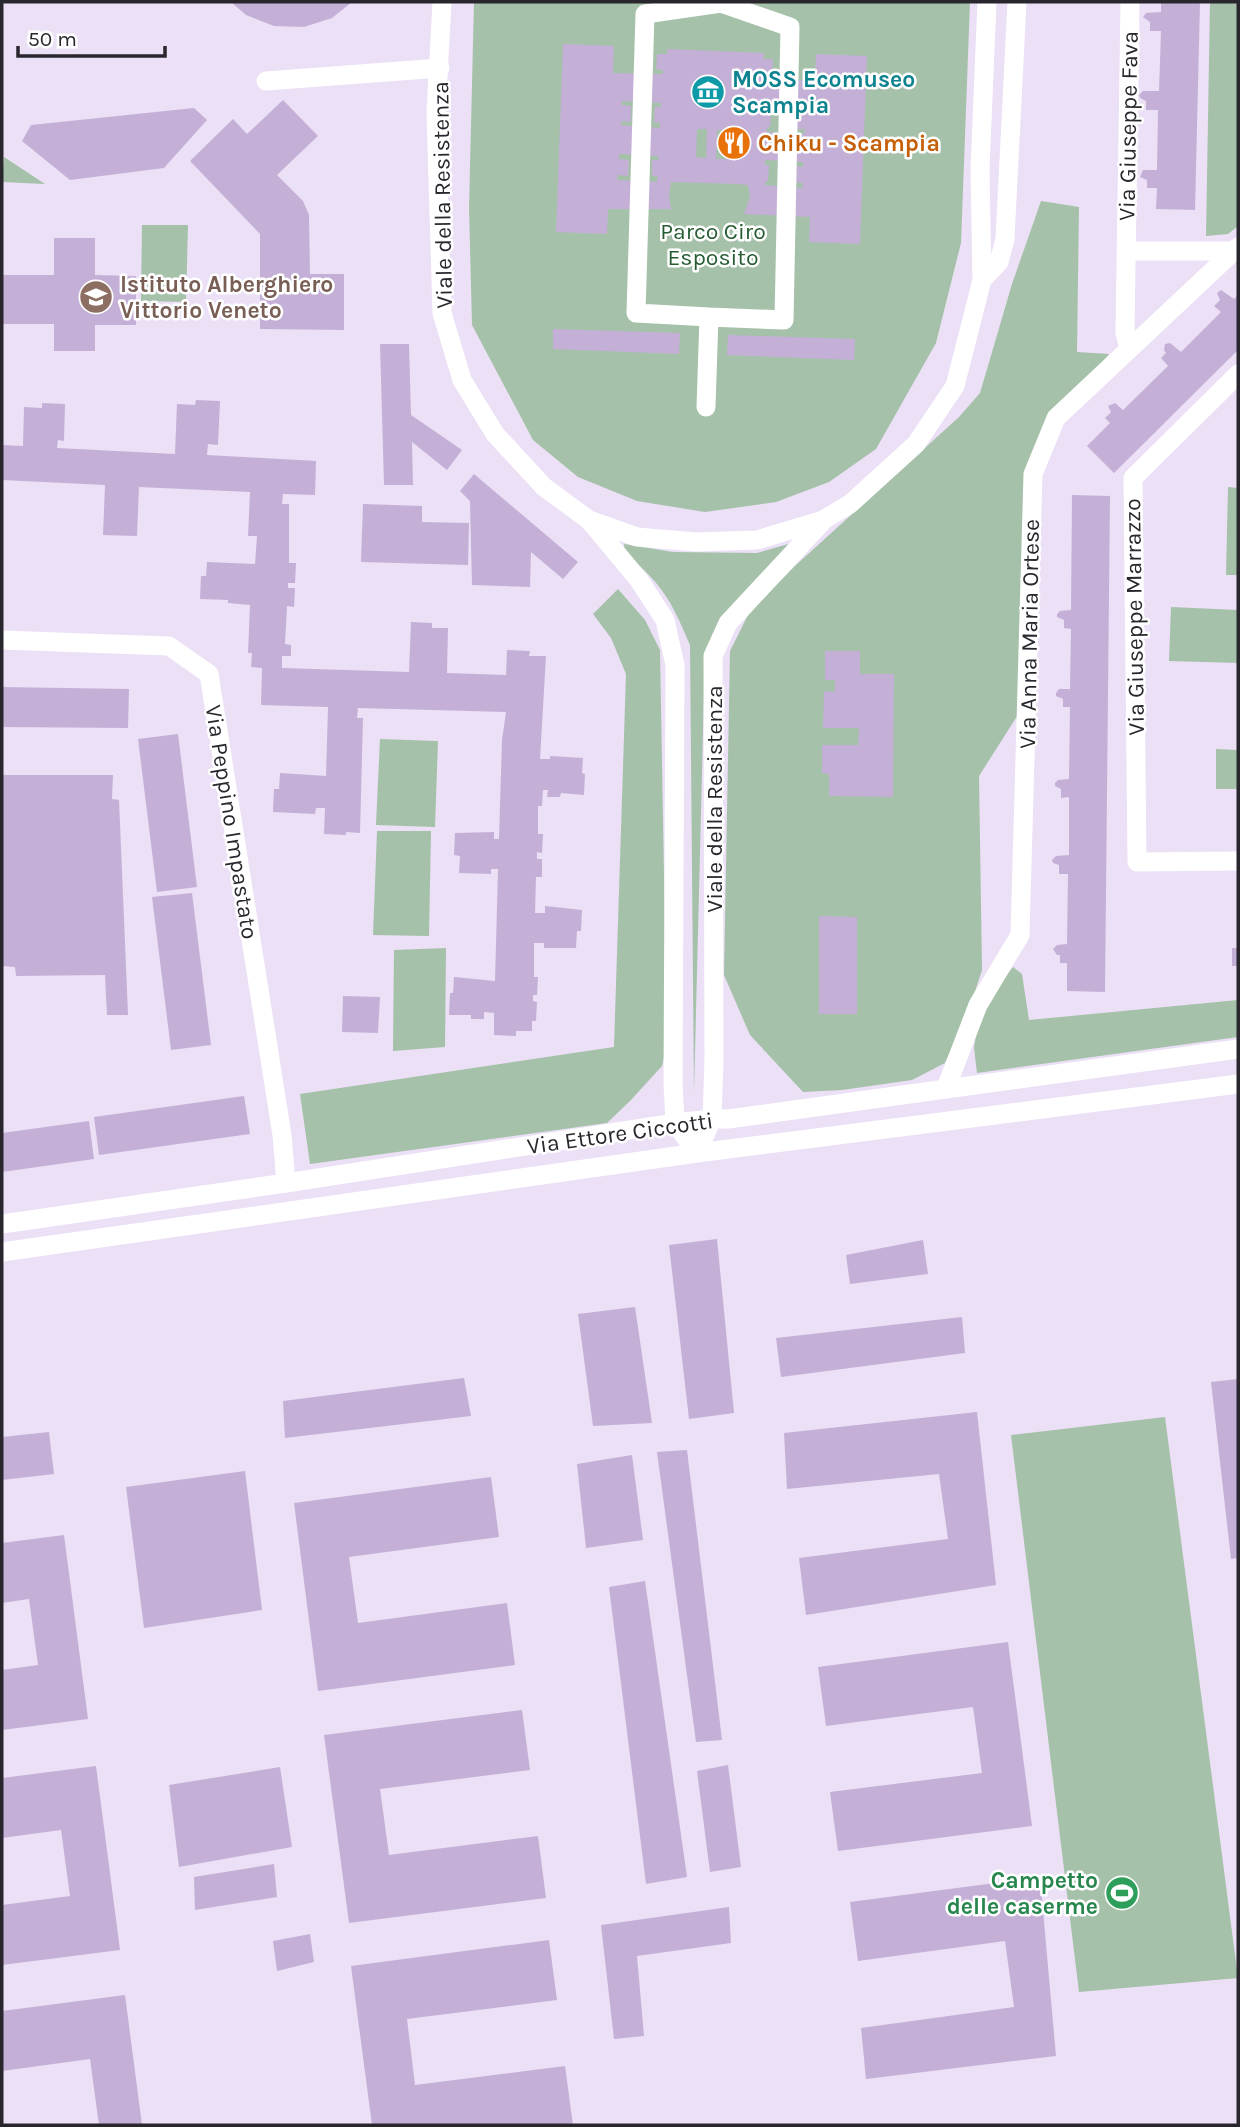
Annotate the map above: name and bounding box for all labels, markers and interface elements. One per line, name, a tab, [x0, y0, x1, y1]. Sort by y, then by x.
scale bar	[18, 14, 164, 58]
text: 50 m	[28, 27, 77, 51]
street label: Via Giuseppe Fava	[1113, 31, 1144, 221]
place label: MOSS Ecomuseo Scampia	[732, 66, 915, 119]
museum icon: MOSS Ecomuseo Scampia	[689, 73, 727, 111]
street label: Viale della Resistenza	[427, 81, 458, 309]
restaurant icon: Chiku - Scampia	[715, 124, 753, 162]
place label: Chiku - Scampia	[758, 130, 940, 157]
park label: Parco Ciro Esposito	[660, 218, 766, 271]
place label: Istituto Alberghiero Vittorio Veneto	[120, 271, 333, 324]
school or university icon: Istituto Alberghiero Vittorio Veneto	[77, 278, 115, 316]
street label: Via Giuseppe Marrazzo	[1119, 498, 1150, 736]
street label: Via Anna Maria Ortese	[1014, 519, 1045, 749]
street label: Viale della Resistenza	[701, 685, 728, 913]
street label: Via Peppino Impastato	[200, 703, 263, 941]
street label: Via Ettore Ciccotti	[525, 1107, 715, 1160]
place label: Campetto delle caserme	[947, 1867, 1098, 1920]
sports icon: Campetto delle caserme	[1103, 1874, 1141, 1912]

